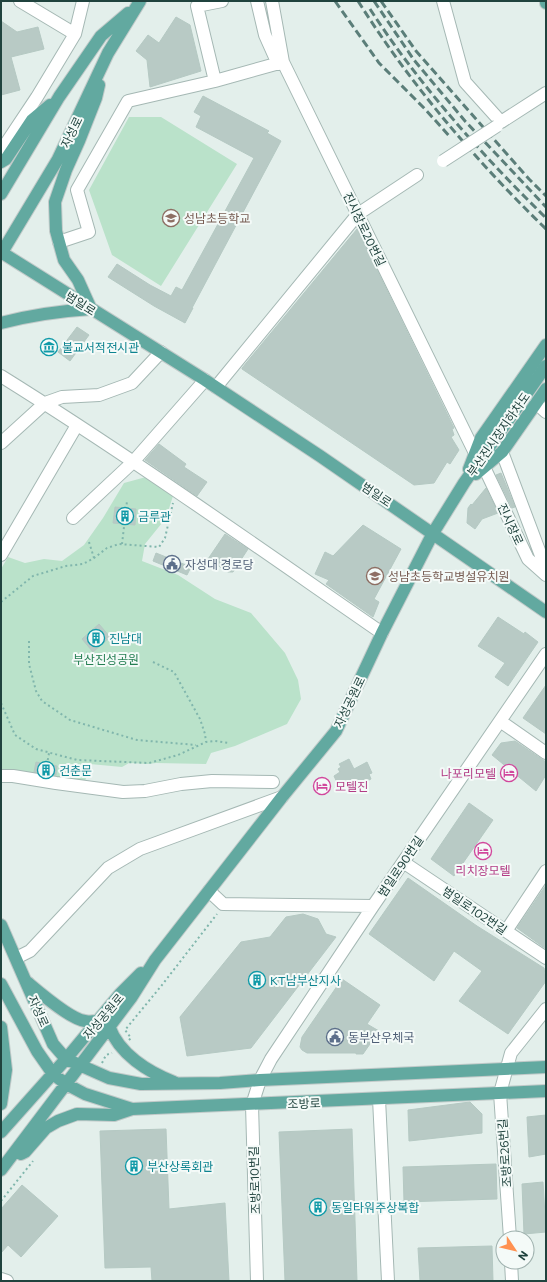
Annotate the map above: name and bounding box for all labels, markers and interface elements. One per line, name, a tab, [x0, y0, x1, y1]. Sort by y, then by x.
street label: 자성로	[57, 114, 85, 150]
street label: 진시장로20번길	[341, 190, 389, 268]
school or university icon: 성남초등학교	[161, 208, 181, 228]
place label: 성남초등학교	[184, 211, 250, 225]
street label: 범일로	[63, 288, 99, 318]
museum icon: 불교서적전시관	[39, 337, 59, 357]
place label: 불교서적전시관	[62, 340, 139, 354]
street label: 부산진시장지하차도	[464, 389, 532, 479]
street label: 범일로	[359, 479, 395, 509]
street label: 진시장로	[495, 501, 527, 547]
building icon: 금루관	[115, 506, 135, 526]
place label: 금루관	[138, 509, 171, 523]
public building icon: 자성대 경로당	[162, 554, 182, 574]
place label: 자성대 경로당	[185, 557, 254, 571]
school or university icon: 성남초등학교병설유치원	[365, 566, 385, 586]
place label: 성남초등학교병설유치원	[388, 569, 509, 583]
building icon: 진남대	[86, 628, 106, 648]
place label: 진남대	[109, 631, 142, 645]
park label: 부산진성공원	[73, 652, 139, 666]
street label: 자성공원로	[331, 674, 367, 730]
building icon: 건춘문	[36, 760, 56, 780]
place label: 건춘문	[59, 763, 92, 777]
hotel icon: 나포리모텔	[499, 763, 519, 783]
place label: 나포리모텔	[441, 766, 496, 780]
hotel icon: 모텔진	[312, 776, 332, 796]
place label: 모텔진	[335, 779, 368, 793]
street label: 범일로90번길	[375, 833, 425, 899]
hotel icon: 리치장모텔	[473, 841, 493, 861]
place label: 리치장모텔	[455, 863, 511, 877]
street label: 범일로102번길	[440, 883, 510, 937]
building icon: KT남부산지사	[247, 970, 267, 990]
place label: KT남부산지사	[270, 973, 341, 987]
street label: 자성공원로	[80, 990, 126, 1042]
street label: 자성로	[26, 993, 52, 1029]
public building icon: 동부산우체국	[325, 1027, 345, 1047]
place label: 동부산우체국	[348, 1030, 414, 1044]
street label: 조방로	[287, 1095, 321, 1111]
street label: 조방로26번길	[495, 1118, 513, 1188]
street label: 조방로10번길	[246, 1146, 262, 1214]
building icon: 부산상록회관	[124, 1156, 144, 1176]
place label: 부산상록회관	[147, 1159, 213, 1173]
building icon: 동일타워주상복합	[308, 1197, 328, 1217]
place label: 동일타워주상복합	[331, 1200, 419, 1214]
north arrow	[495, 1230, 535, 1270]
text: N	[516, 1249, 531, 1263]

